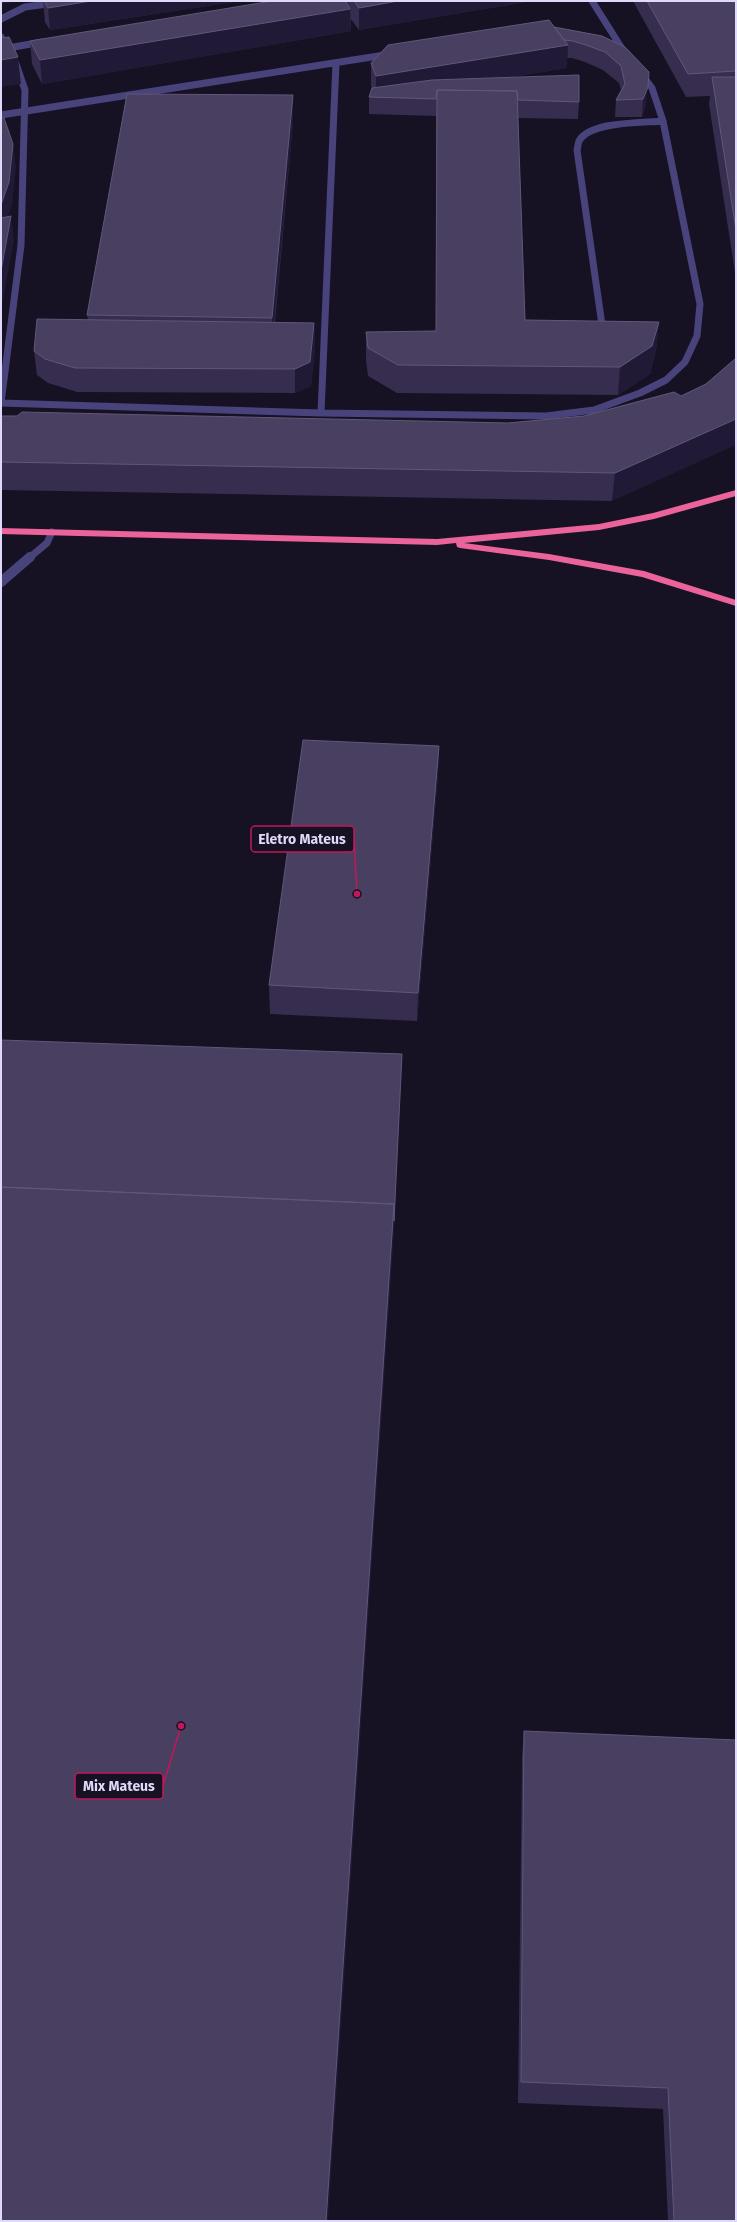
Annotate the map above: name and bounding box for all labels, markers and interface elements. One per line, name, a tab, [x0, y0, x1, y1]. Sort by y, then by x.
callout: Eletro Mateus	[251, 826, 354, 852]
text: Eletro Mateus	[258, 831, 346, 848]
callout: Mix Mateus	[75, 1773, 163, 1799]
text: Mix Mateus	[83, 1778, 155, 1795]

